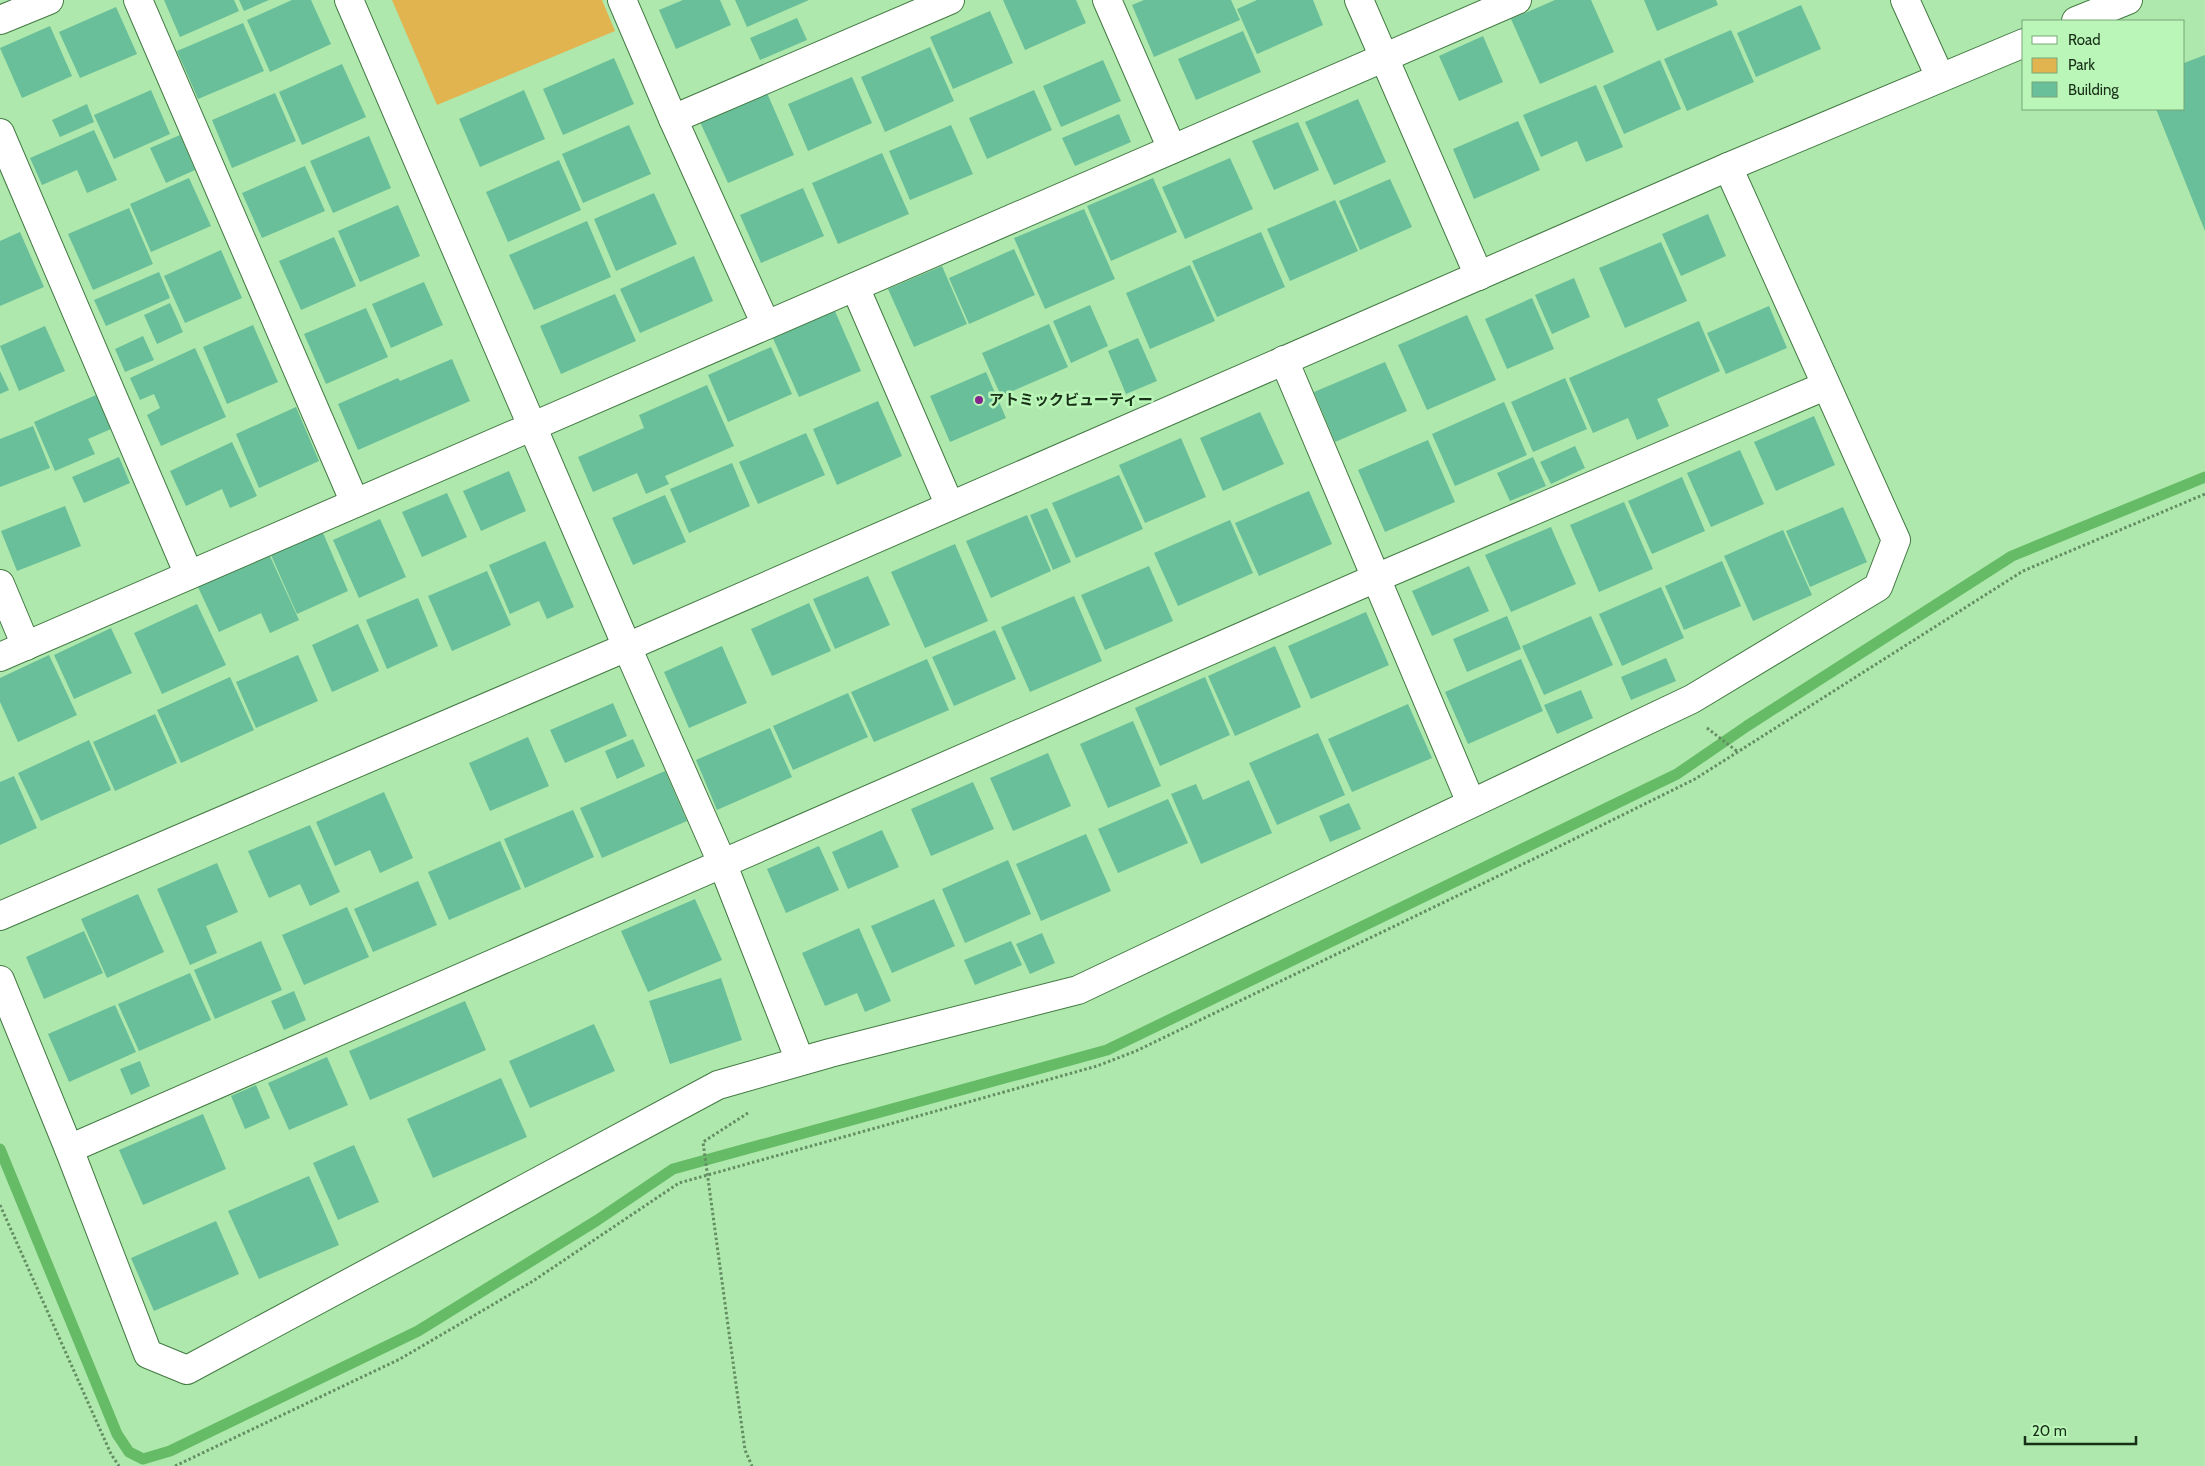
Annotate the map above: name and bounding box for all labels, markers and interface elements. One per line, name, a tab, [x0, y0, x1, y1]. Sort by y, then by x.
legend	[2022, 20, 2185, 110]
text: Road	[2068, 31, 2101, 49]
text: Park	[2068, 56, 2095, 74]
text: Building	[2068, 81, 2119, 99]
place label: アトミックビューティー	[989, 391, 1153, 409]
marker: アトミックビューティー	[973, 394, 985, 406]
scale bar	[2025, 1414, 2136, 1446]
text: 20 m	[2032, 1422, 2067, 1440]

